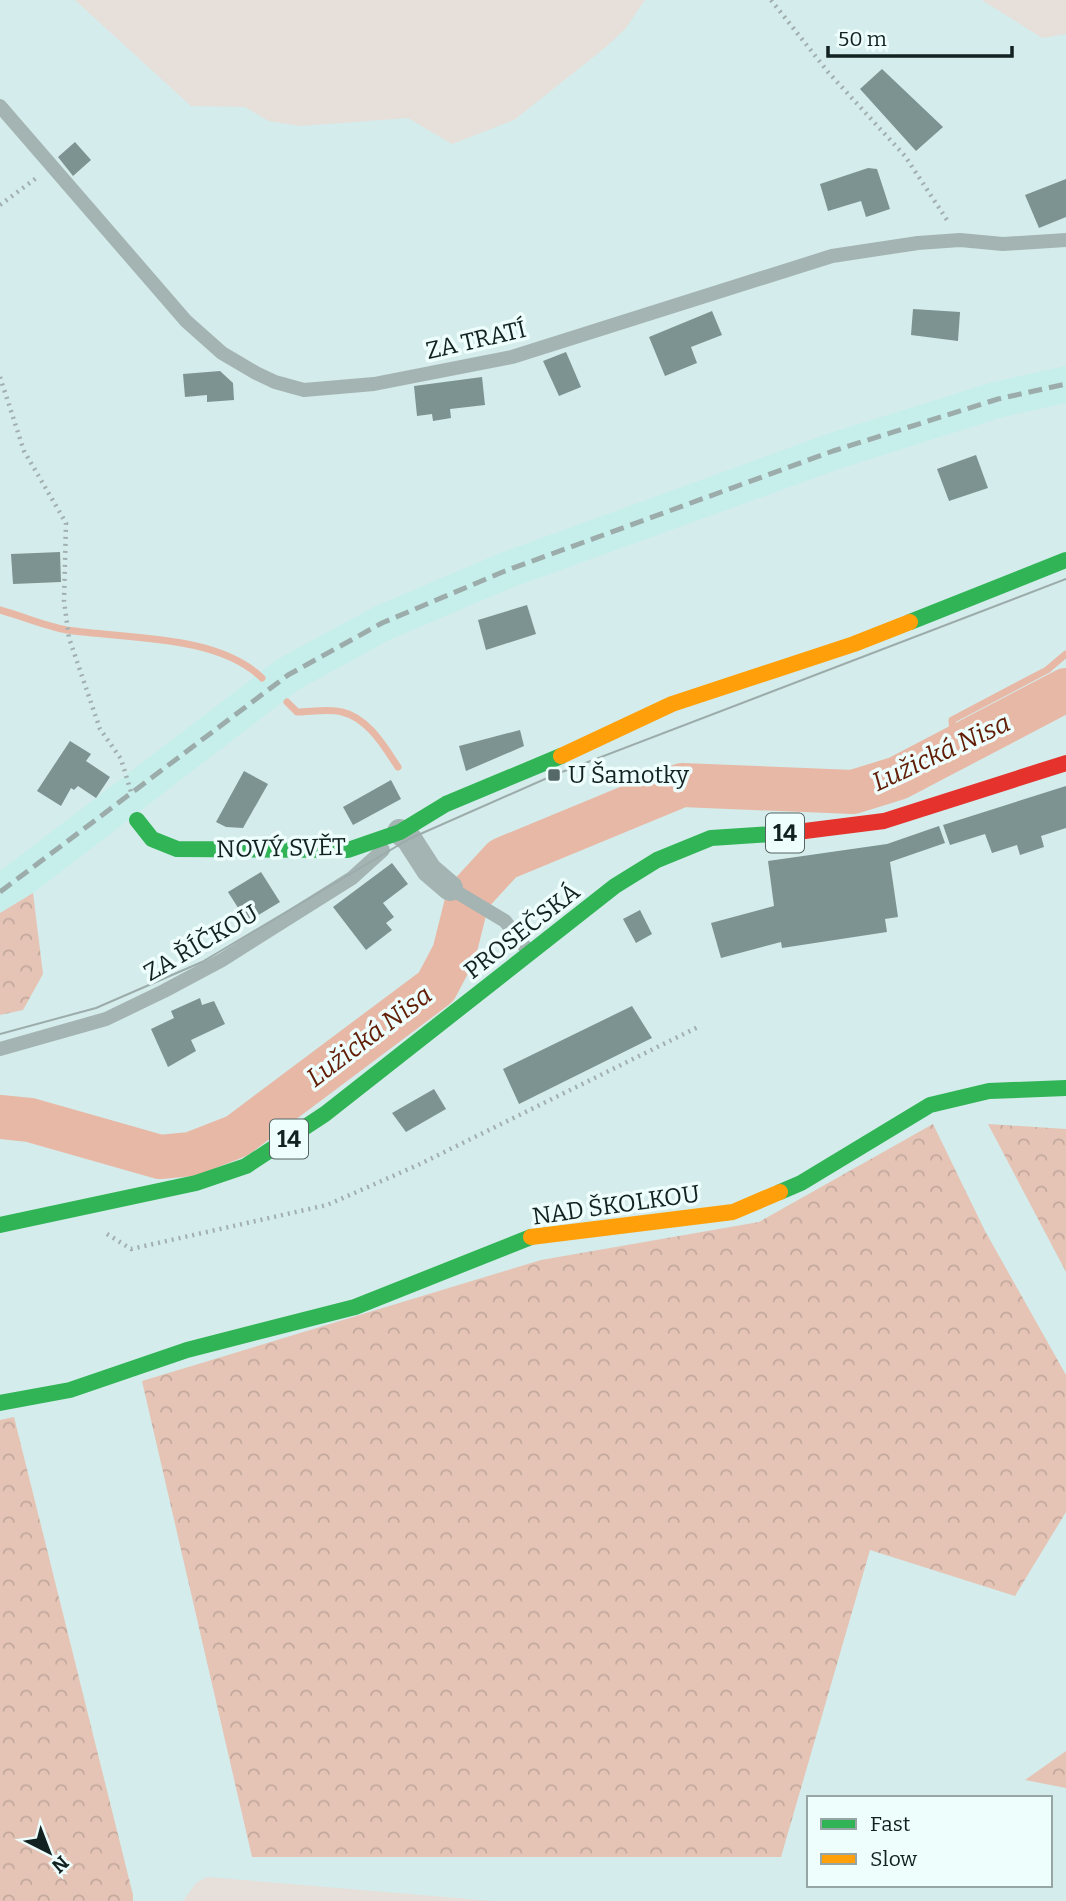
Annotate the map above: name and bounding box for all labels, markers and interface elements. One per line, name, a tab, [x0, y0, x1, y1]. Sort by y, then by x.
scale bar	[828, 14, 1012, 58]
text: 50 m	[838, 26, 887, 52]
street label: ZA TRATÍ	[423, 314, 529, 365]
water label: Lužická Nisa	[867, 707, 1015, 798]
place label: U Šamotky	[568, 760, 689, 789]
marker: U Šamotky	[546, 767, 562, 783]
road number: 14	[766, 814, 804, 852]
street label: NOVÝ SVĚT	[216, 832, 346, 863]
street label: PROSEČSKÁ	[458, 877, 585, 985]
street label: ZA ŘÍČKOU	[138, 898, 263, 987]
water label: Lužická Nisa	[301, 979, 438, 1094]
road number: 14	[270, 1120, 308, 1158]
street label: NAD ŠKOLKOU	[530, 1178, 702, 1231]
legend	[807, 1796, 1052, 1887]
text: Fast	[870, 1811, 911, 1837]
north arrow	[14, 1817, 84, 1887]
text: Slow	[870, 1846, 917, 1872]
text: N	[47, 1851, 73, 1878]

